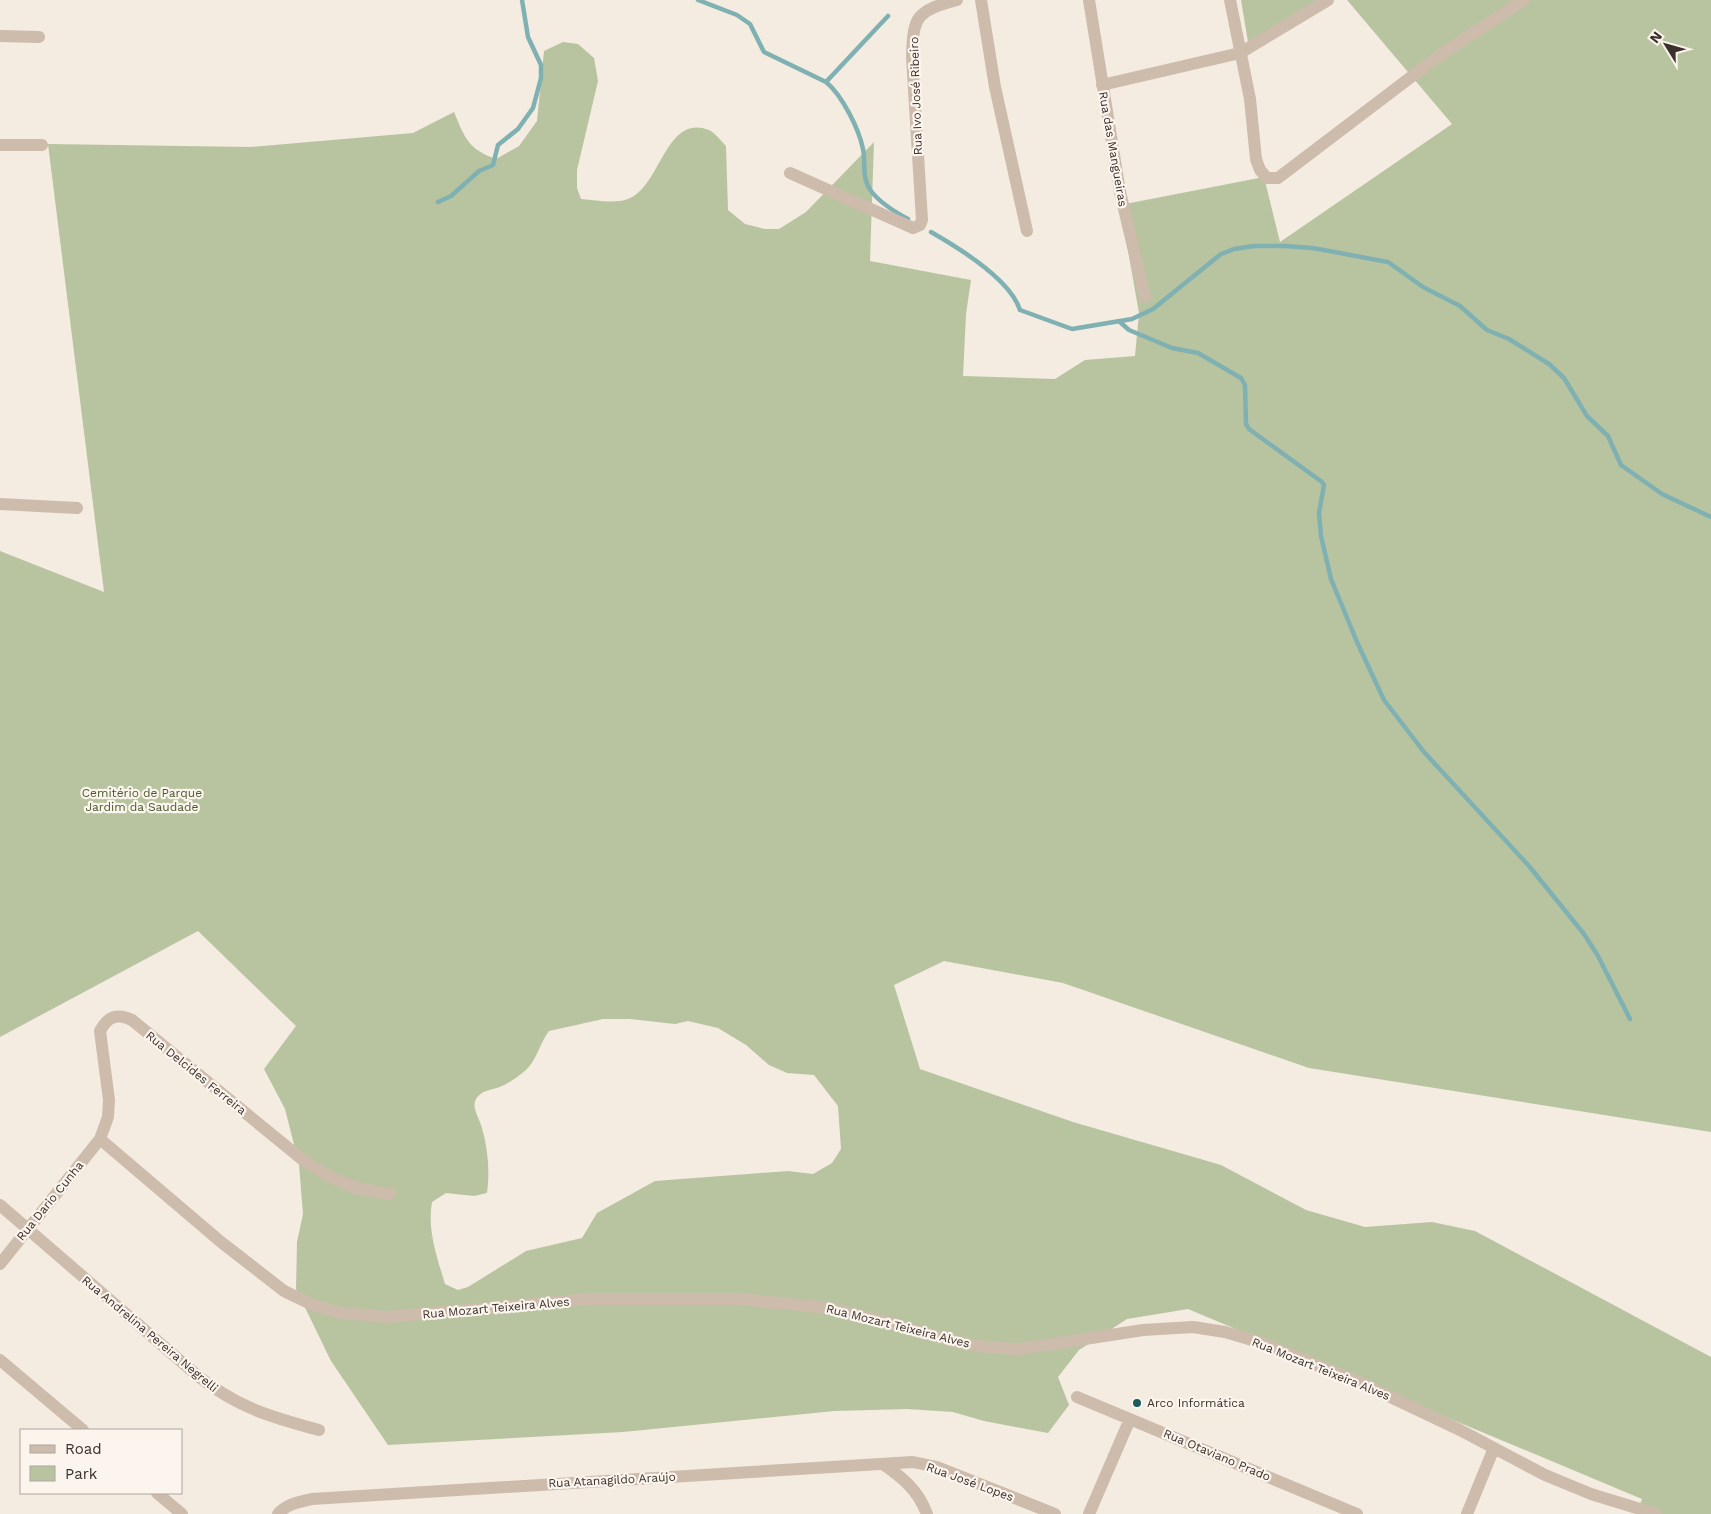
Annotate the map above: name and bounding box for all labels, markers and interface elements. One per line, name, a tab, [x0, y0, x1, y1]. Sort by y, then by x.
north arrow	[1641, 20, 1691, 70]
text: N	[1646, 28, 1665, 46]
street label: Rua Ivo José Ribeiro	[907, 37, 925, 155]
street label: Rua das Mangueiras	[1096, 90, 1130, 208]
park label: Cemitério de Parque Jardim da Saudade	[82, 786, 202, 814]
street label: Rua Delcides Ferreira	[143, 1028, 249, 1118]
street label: Rua Dario Cunha	[14, 1158, 86, 1243]
street label: Rua Andrelina Pereira Negrelli	[79, 1273, 221, 1395]
street label: Rua Mozart Teixeira Alves	[422, 1295, 570, 1321]
street label: Rua Mozart Teixeira Alves	[825, 1301, 971, 1351]
street label: Rua Mozart Teixeira Alves	[1250, 1335, 1392, 1403]
place label: Arco Informática	[1147, 1396, 1245, 1410]
marker: Arco Informática	[1131, 1397, 1143, 1409]
street label: Rua Otaviano Prado	[1161, 1426, 1273, 1484]
legend	[20, 1429, 182, 1494]
text: Road	[65, 1440, 102, 1458]
street label: Rua José Lopes	[924, 1460, 1016, 1504]
text: Park	[65, 1465, 98, 1483]
street label: Rua Atanagildo Araújo	[548, 1470, 676, 1490]

